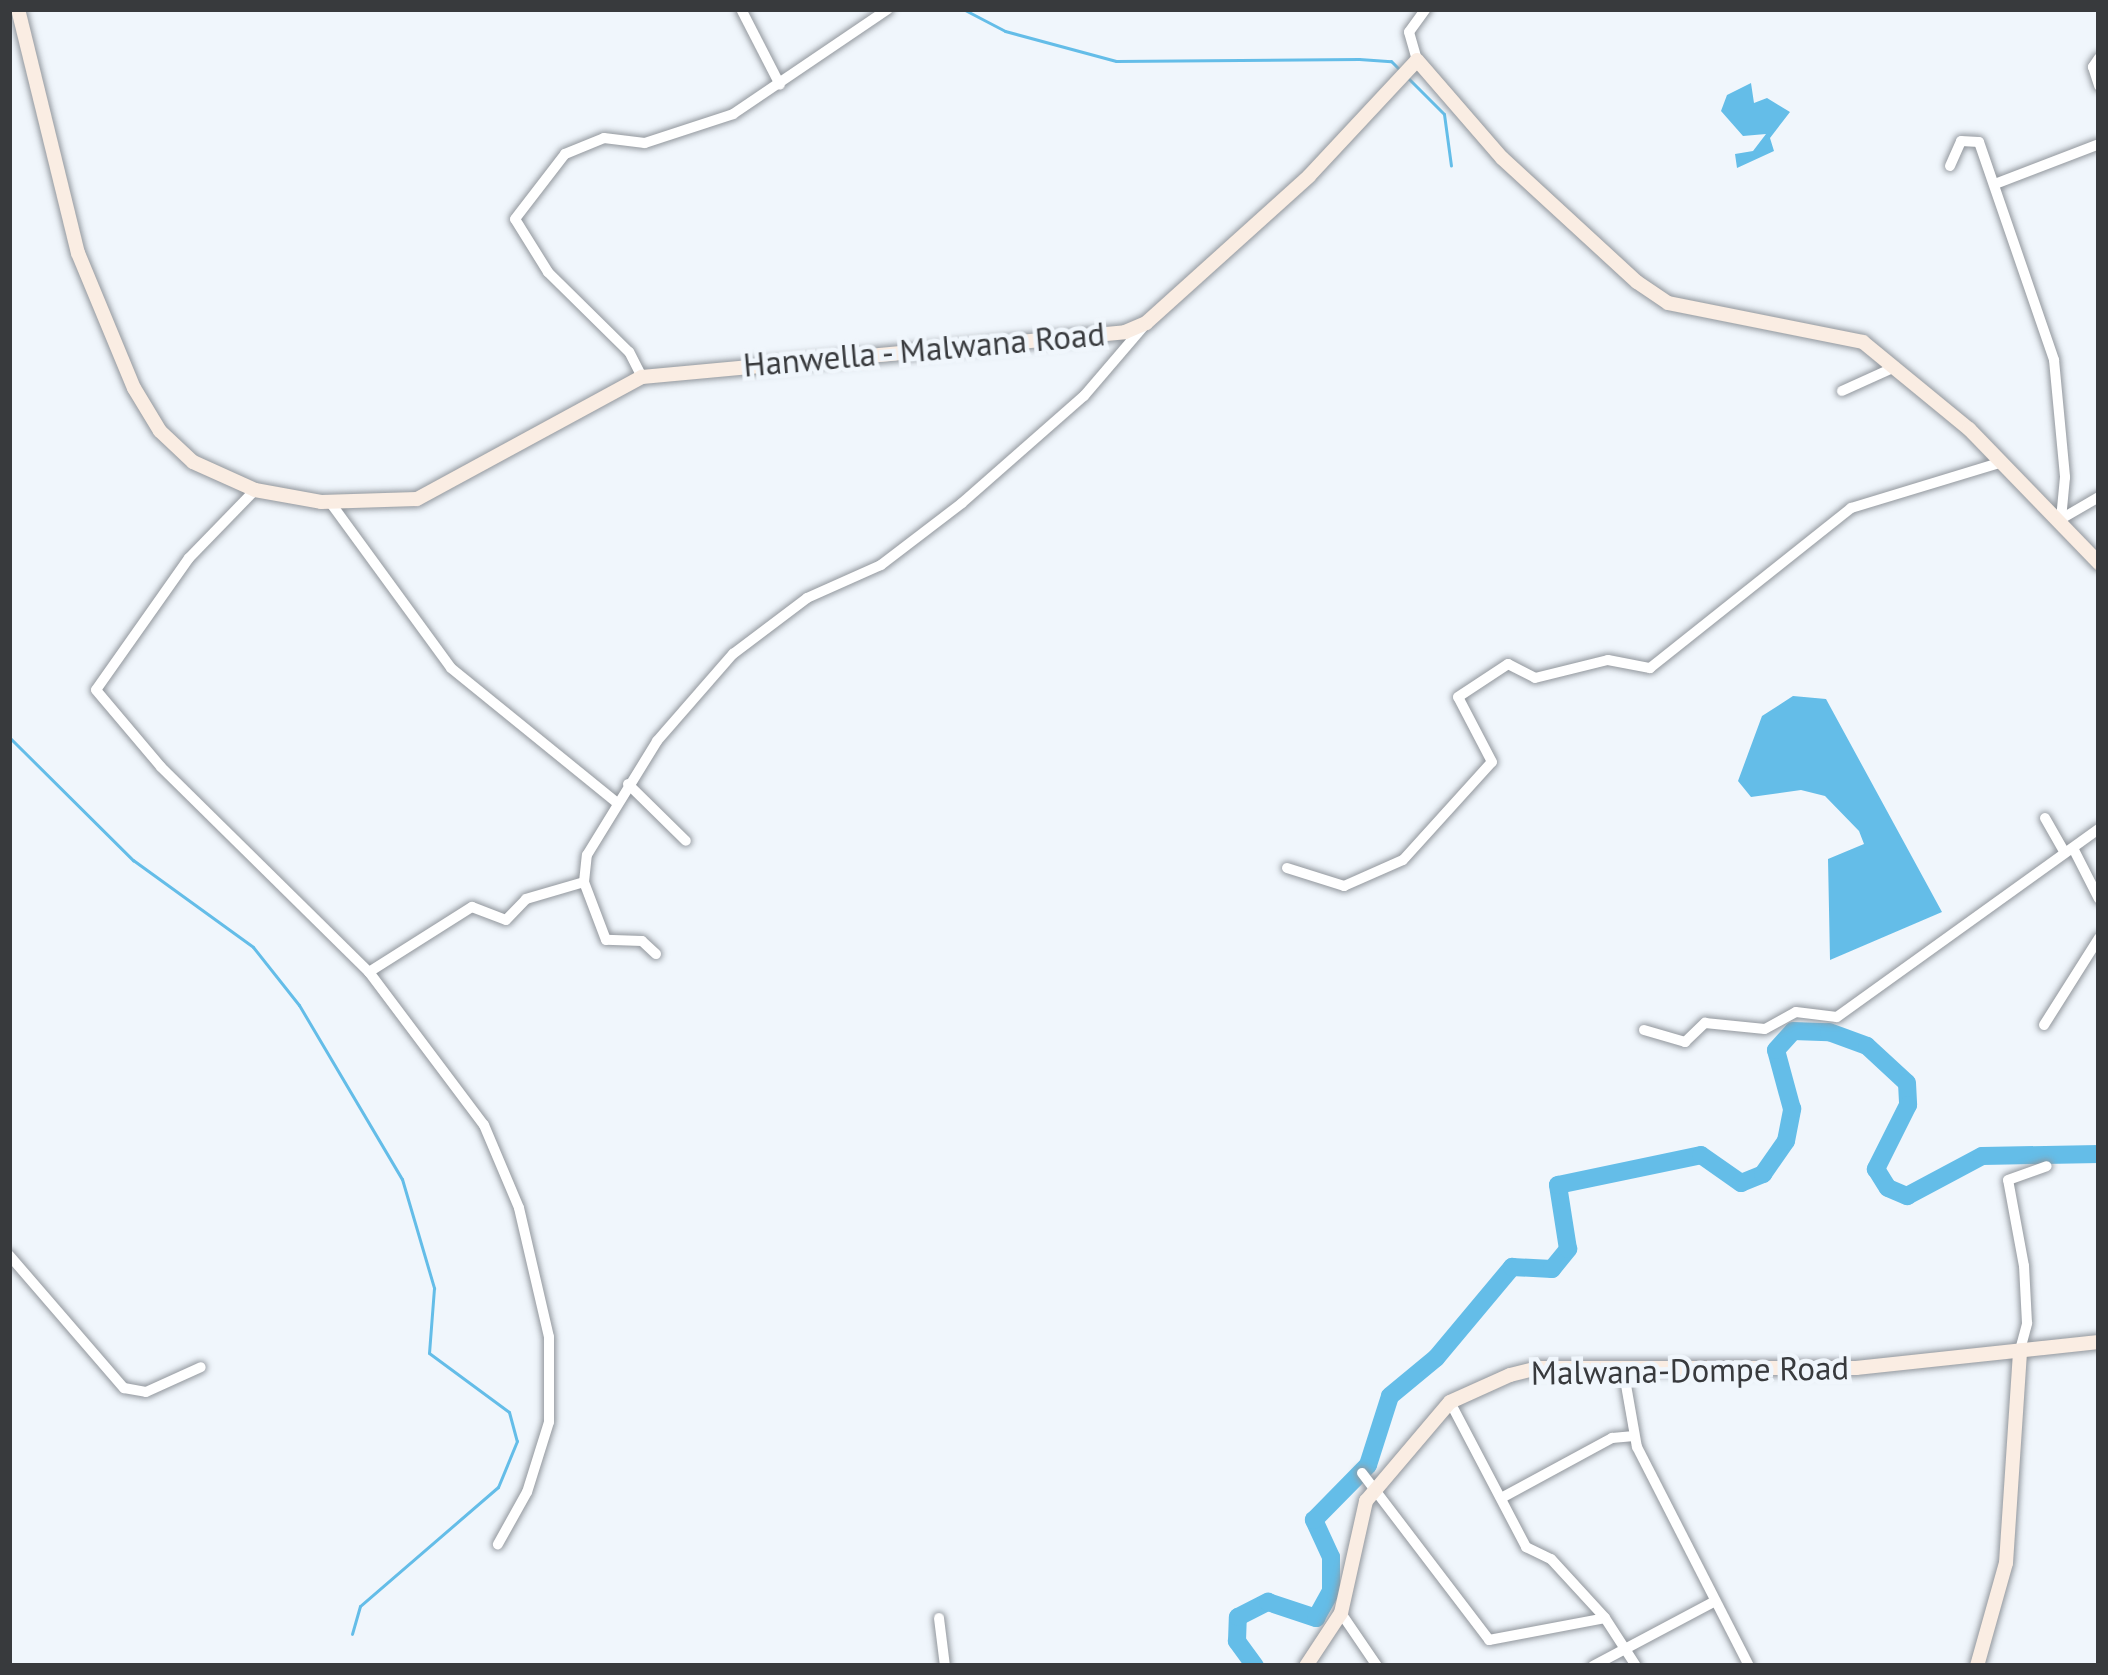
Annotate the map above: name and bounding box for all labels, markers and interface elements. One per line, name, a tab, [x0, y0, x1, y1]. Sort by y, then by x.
street label: Hanwella - Malwana Road	[739, 313, 1109, 385]
street label: Malwana-Dompe Road	[1530, 1347, 1850, 1393]

